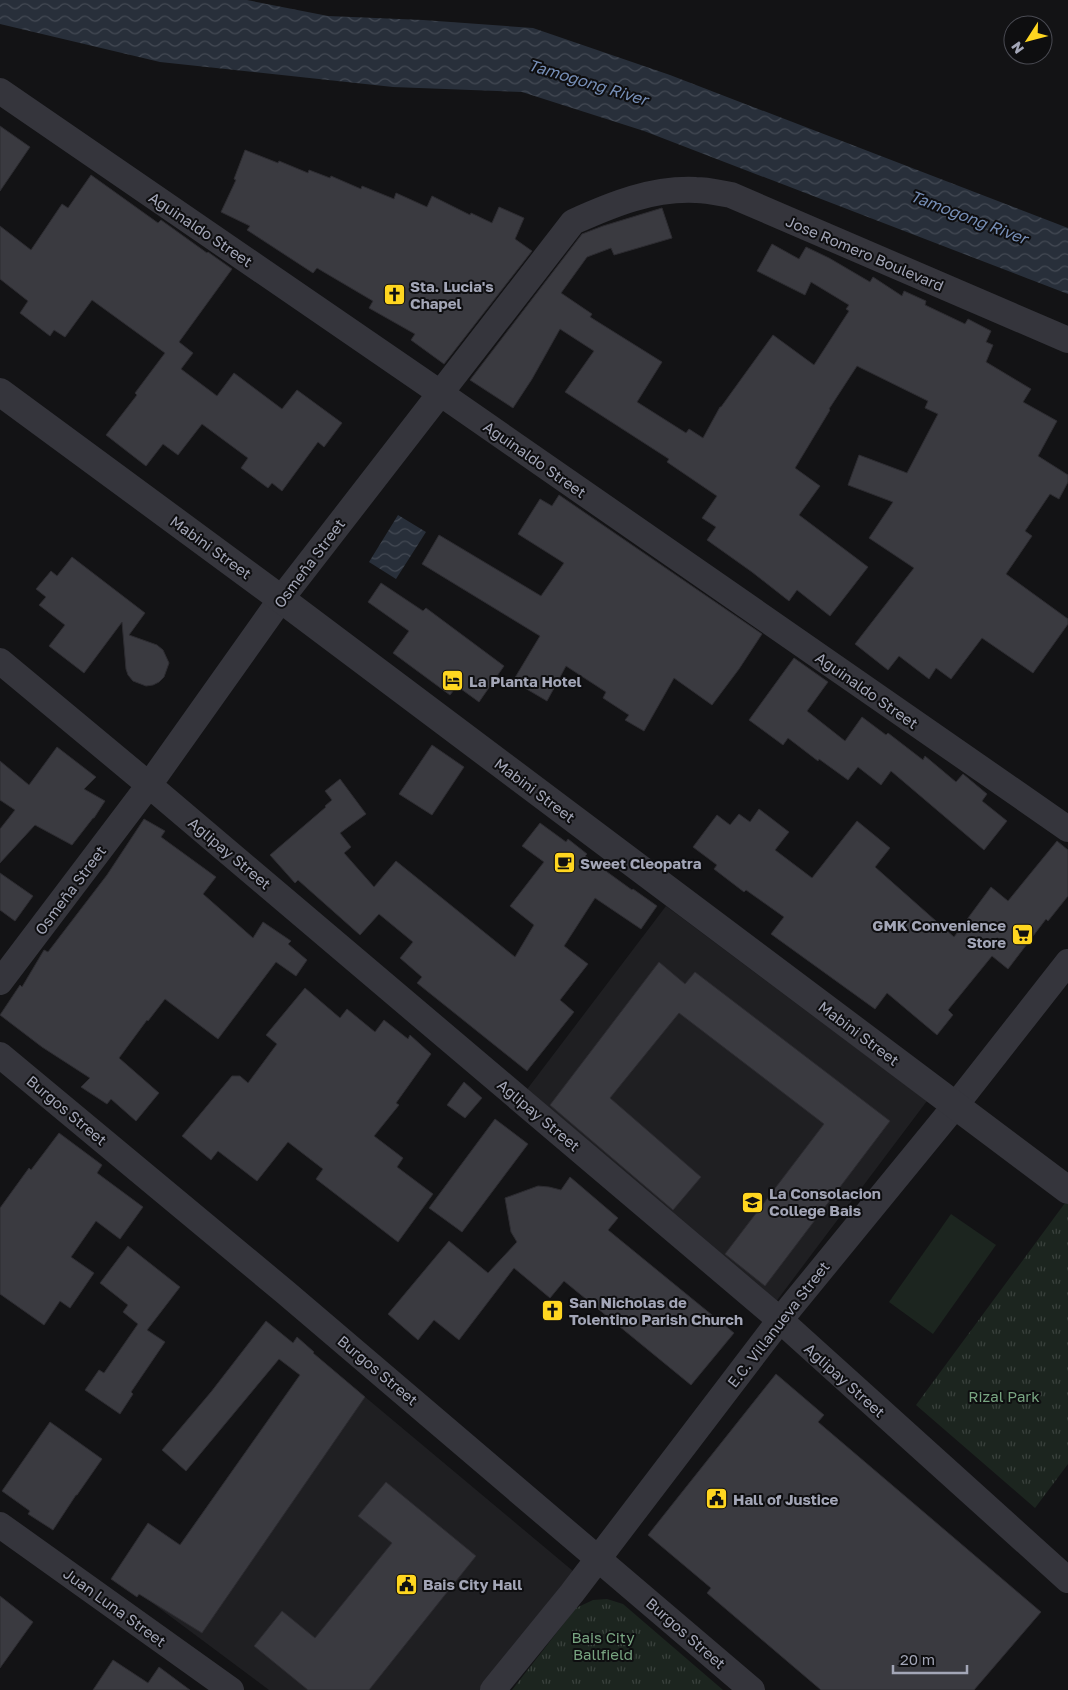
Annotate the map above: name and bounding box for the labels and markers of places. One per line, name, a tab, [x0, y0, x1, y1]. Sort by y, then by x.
place label: Sta. Lucia's Chapel	[410, 277, 494, 312]
church icon: Sta. Lucia's Chapel	[382, 283, 406, 307]
hotel icon: La Planta Hotel	[441, 669, 465, 693]
place label: La Planta Hotel	[469, 672, 582, 690]
cafe icon: Sweet Cleopatra	[552, 851, 576, 875]
place label: Sweet Cleopatra	[580, 854, 702, 872]
place label: GMK Convenience Store	[872, 916, 1006, 951]
supermarket icon: GMK Convenience Store	[1010, 922, 1034, 946]
place label: La Consolacion College Bais	[769, 1184, 881, 1219]
school or university icon: La Consolacion College Bais	[741, 1190, 765, 1214]
place label: San Nicholas de Tolentino Parish Church	[569, 1293, 743, 1328]
church icon: San Nicholas de Tolentino Parish Church	[541, 1299, 565, 1323]
public building icon: Hall of Justice	[705, 1487, 729, 1511]
place label: Hall of Justice	[733, 1490, 839, 1508]
public building icon: Bais City Hall	[395, 1572, 419, 1596]
place label: Bais City Hall	[423, 1575, 522, 1593]

